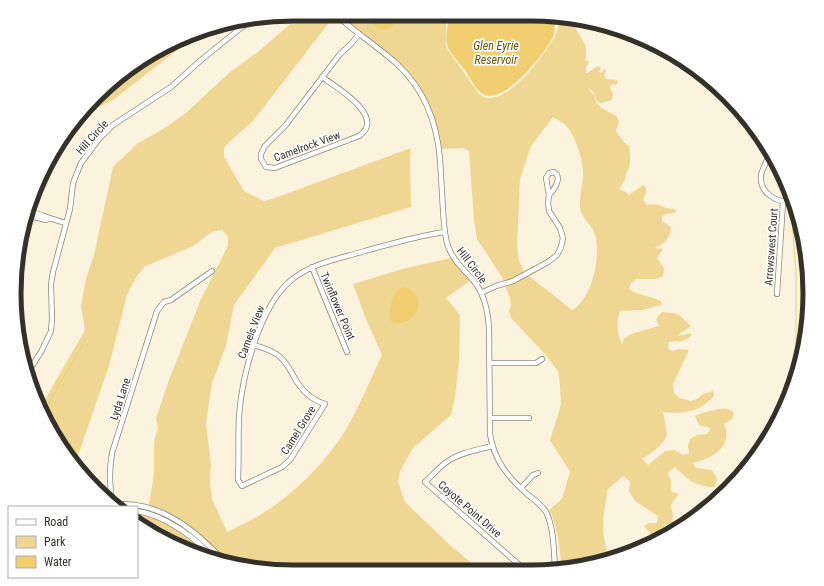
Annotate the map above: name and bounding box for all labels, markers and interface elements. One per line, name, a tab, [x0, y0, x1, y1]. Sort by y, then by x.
water label: Glen Eyrie Reservoir	[473, 39, 519, 67]
street label: Hill Circle	[74, 117, 111, 157]
street label: Camelrock View	[272, 128, 342, 165]
street label: Arrowswest Court	[762, 208, 781, 286]
street label: Hill Circle	[454, 245, 489, 286]
street label: Twinflower Point	[317, 270, 358, 342]
street label: Camels View	[235, 304, 268, 361]
street label: Lyda Lane	[108, 377, 133, 422]
street label: Camel Grove	[278, 404, 319, 457]
street label: Coyote Point Drive	[435, 478, 504, 540]
legend	[8, 506, 138, 578]
text: Road	[44, 515, 68, 529]
text: Park	[44, 535, 66, 549]
text: Water	[44, 555, 72, 569]

